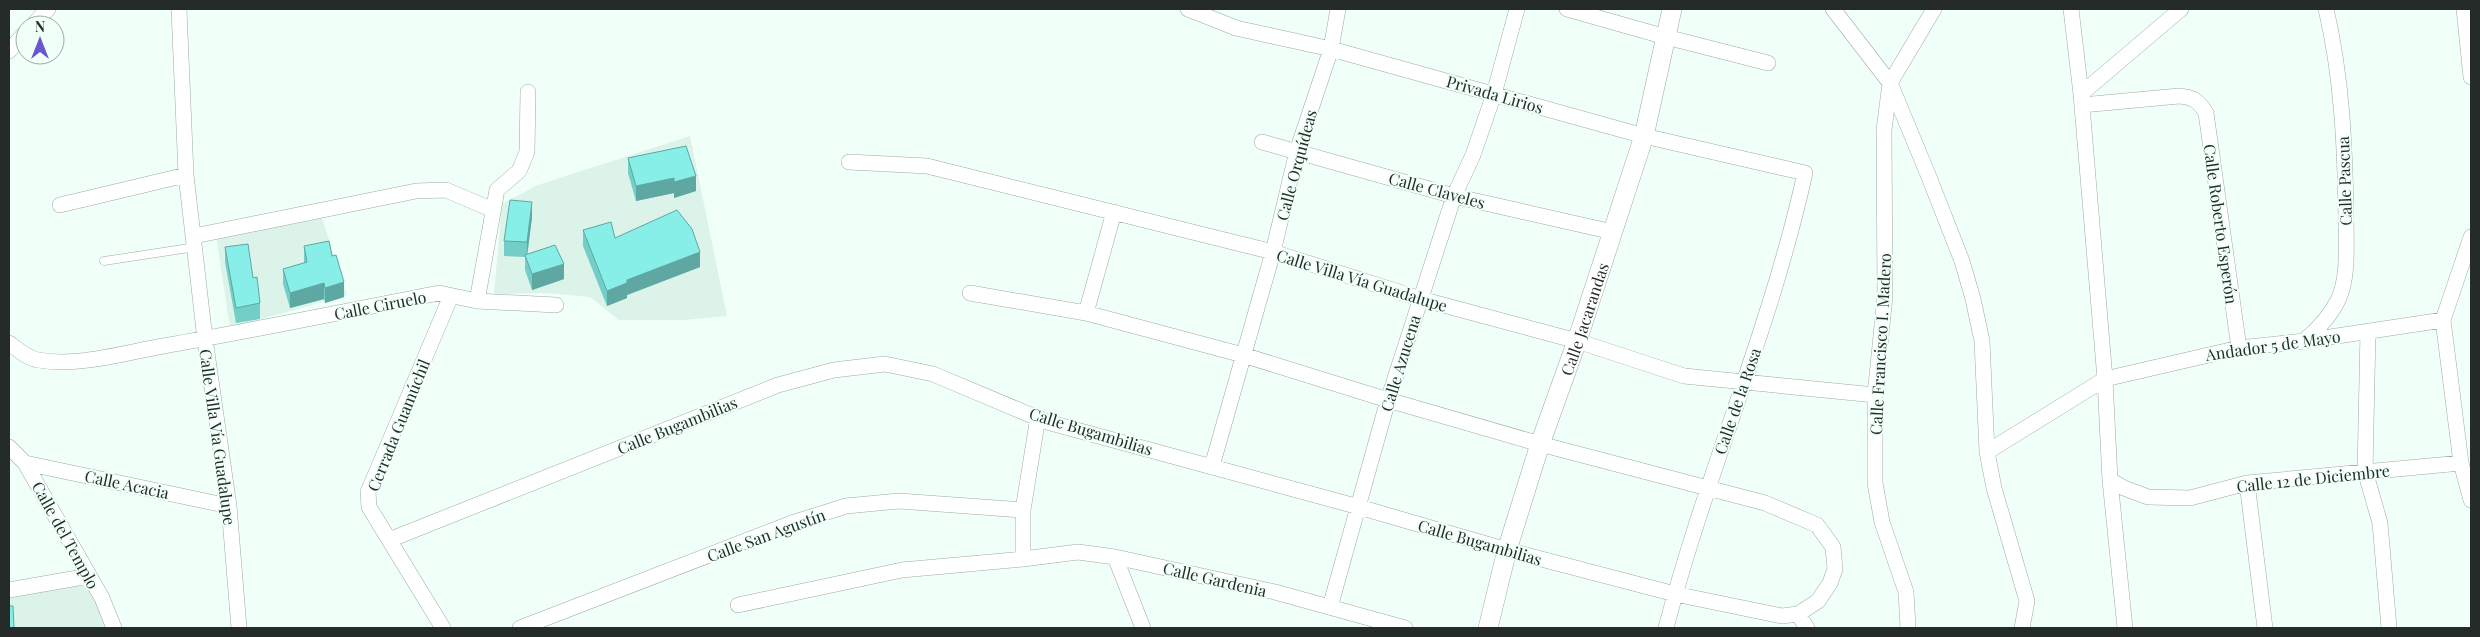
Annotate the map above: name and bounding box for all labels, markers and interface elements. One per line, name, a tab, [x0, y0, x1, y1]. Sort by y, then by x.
north arrow	[15, 15, 65, 65]
text: N	[35, 17, 45, 36]
street label: Privada Lirios	[1444, 70, 1546, 118]
street label: Calle Orquídeas	[1271, 107, 1321, 223]
street label: Calle Pascua	[2332, 136, 2356, 226]
street label: Calle Roberto Esperón	[2199, 143, 2243, 306]
street label: Calle Claveles	[1386, 167, 1488, 213]
street label: Calle Villa Vía Guadalupe	[1274, 244, 1450, 316]
street label: Calle Francisco I. Madero	[1865, 252, 1895, 436]
street label: Calle Jacarandas	[1555, 260, 1612, 378]
street label: Calle Ciruelo	[332, 286, 428, 324]
street label: Calle Azucena	[1375, 312, 1425, 414]
street label: Andador 5 de Mayo	[2203, 325, 2342, 365]
street label: Calle de la Rosa	[1709, 345, 1765, 457]
street label: Calle Villa Vía Guadalupe	[195, 348, 241, 526]
street label: Cerrada Guamúchil	[362, 355, 434, 494]
street label: Calle Bugambilias	[614, 391, 740, 459]
street label: Calle Bugambilias	[1027, 402, 1155, 460]
street label: Calle 12 de Diciembre	[2235, 460, 2391, 496]
street label: Calle Acacia	[83, 465, 171, 503]
street label: Calle del Templo	[28, 478, 104, 593]
street label: Calle San Agustín	[704, 504, 829, 566]
street label: Calle Bugambilias	[1416, 514, 1544, 570]
street label: Calle Gardenia	[1161, 557, 1269, 601]

